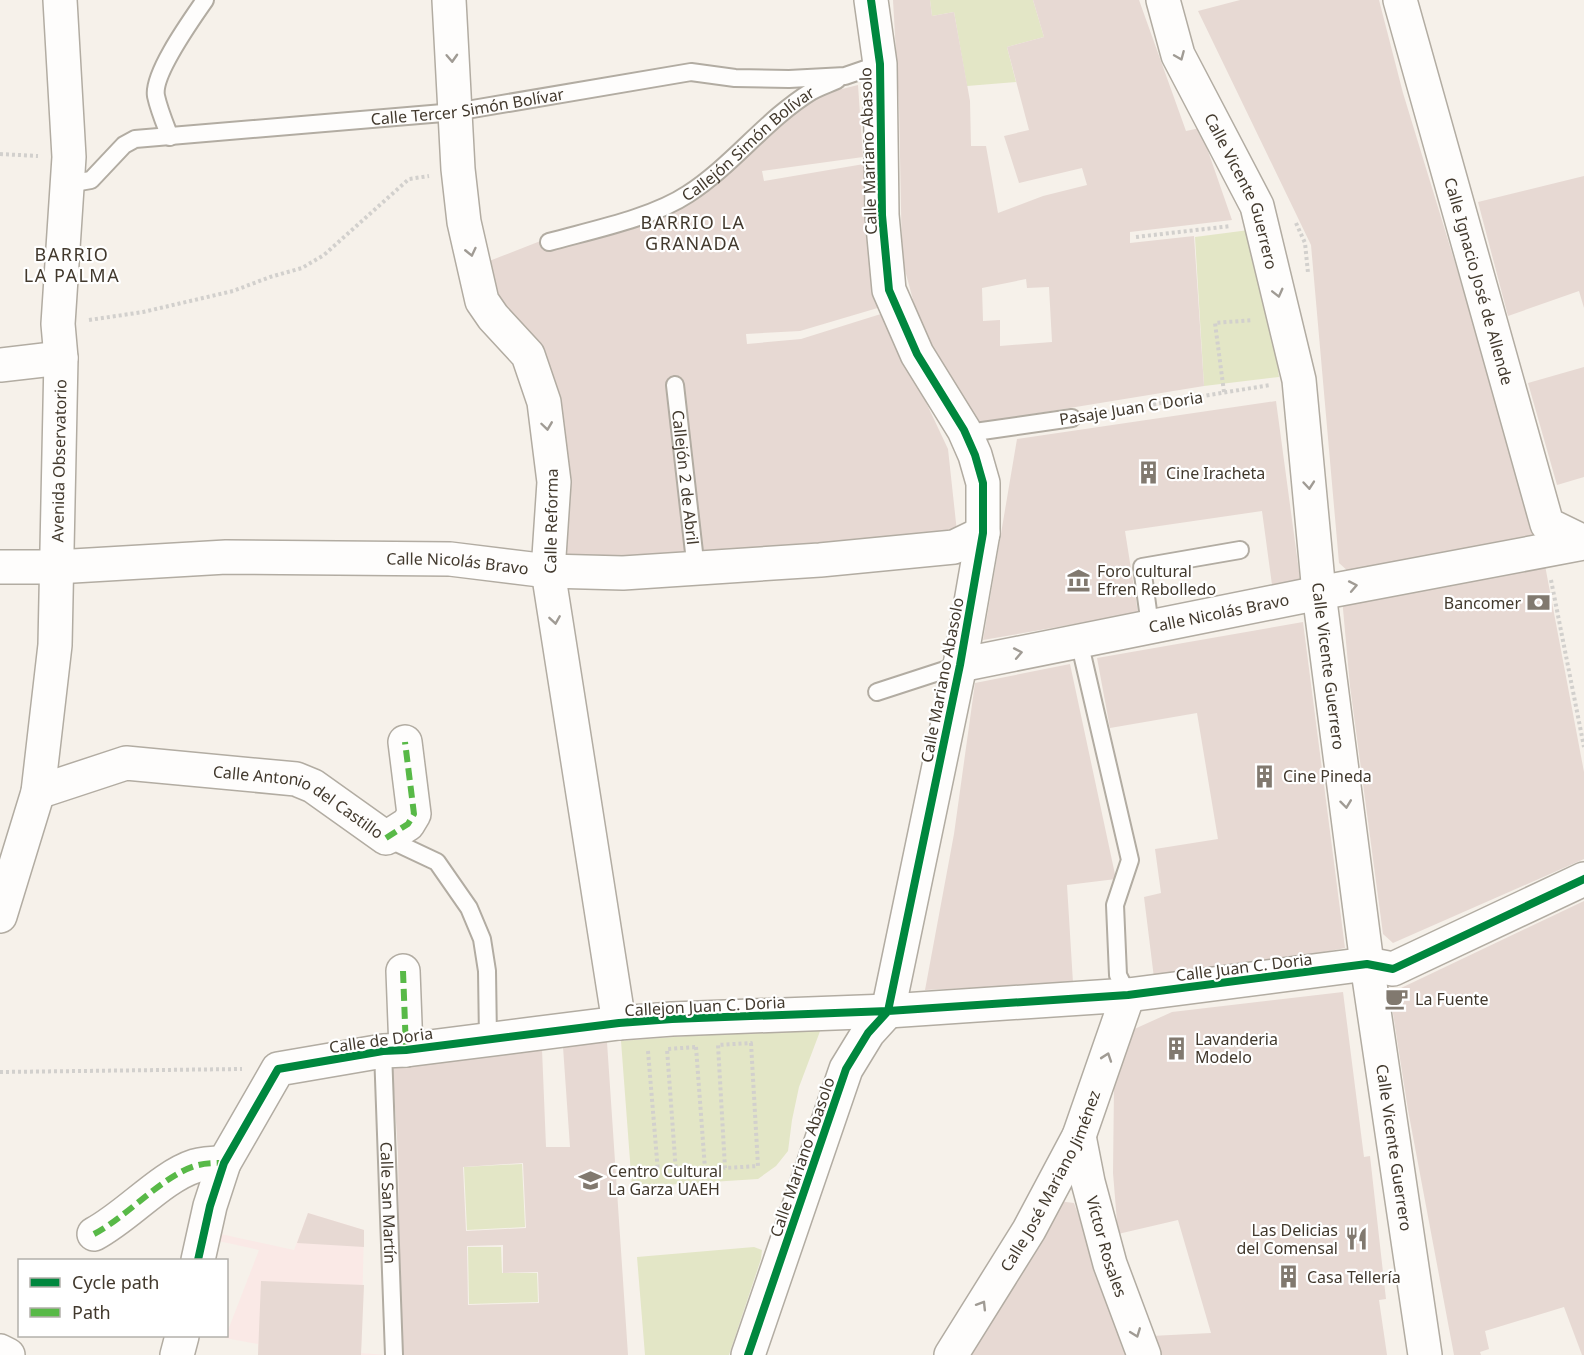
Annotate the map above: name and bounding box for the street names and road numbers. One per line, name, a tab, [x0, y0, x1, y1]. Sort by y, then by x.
street label: Calle Mariano Abasolo	[854, 67, 882, 235]
street label: Callejón Simón Bolívar	[677, 81, 819, 206]
street label: Calle Tercer Simón Bolívar	[370, 83, 566, 130]
street label: Calle Vicente Guerrero	[1199, 109, 1283, 272]
street label: Calle Ignacio José de Allende	[1439, 175, 1518, 387]
street label: Avenida Observatorio	[46, 379, 72, 542]
street label: Pasaje Juan C Doria	[1058, 386, 1204, 430]
street label: Callejón 2 de Abril	[667, 409, 704, 546]
street label: Calle Reforma	[539, 468, 563, 574]
street label: Calle Nicolás Bravo	[386, 547, 530, 580]
street label: Calle Vicente Guerrero	[1307, 581, 1350, 751]
street label: Calle Nicolás Bravo	[1147, 588, 1291, 638]
street label: Calle Mariano Abasolo	[915, 596, 969, 764]
street label: Calle Antonio del Castillo	[212, 760, 388, 844]
street label: Calle Juan C. Doria	[1174, 948, 1314, 986]
street label: Callejon Juan C. Doria	[624, 991, 786, 1021]
street label: Calle de Doria	[328, 1022, 434, 1058]
street label: Calle Vicente Guerrero	[1371, 1063, 1417, 1232]
street label: Calle Mariano Abasolo	[764, 1074, 840, 1240]
street label: Calle José Mariano Jiménez	[995, 1087, 1105, 1276]
street label: Calle San Martín	[375, 1141, 402, 1264]
street label: Víctor Rosales	[1081, 1193, 1132, 1300]

